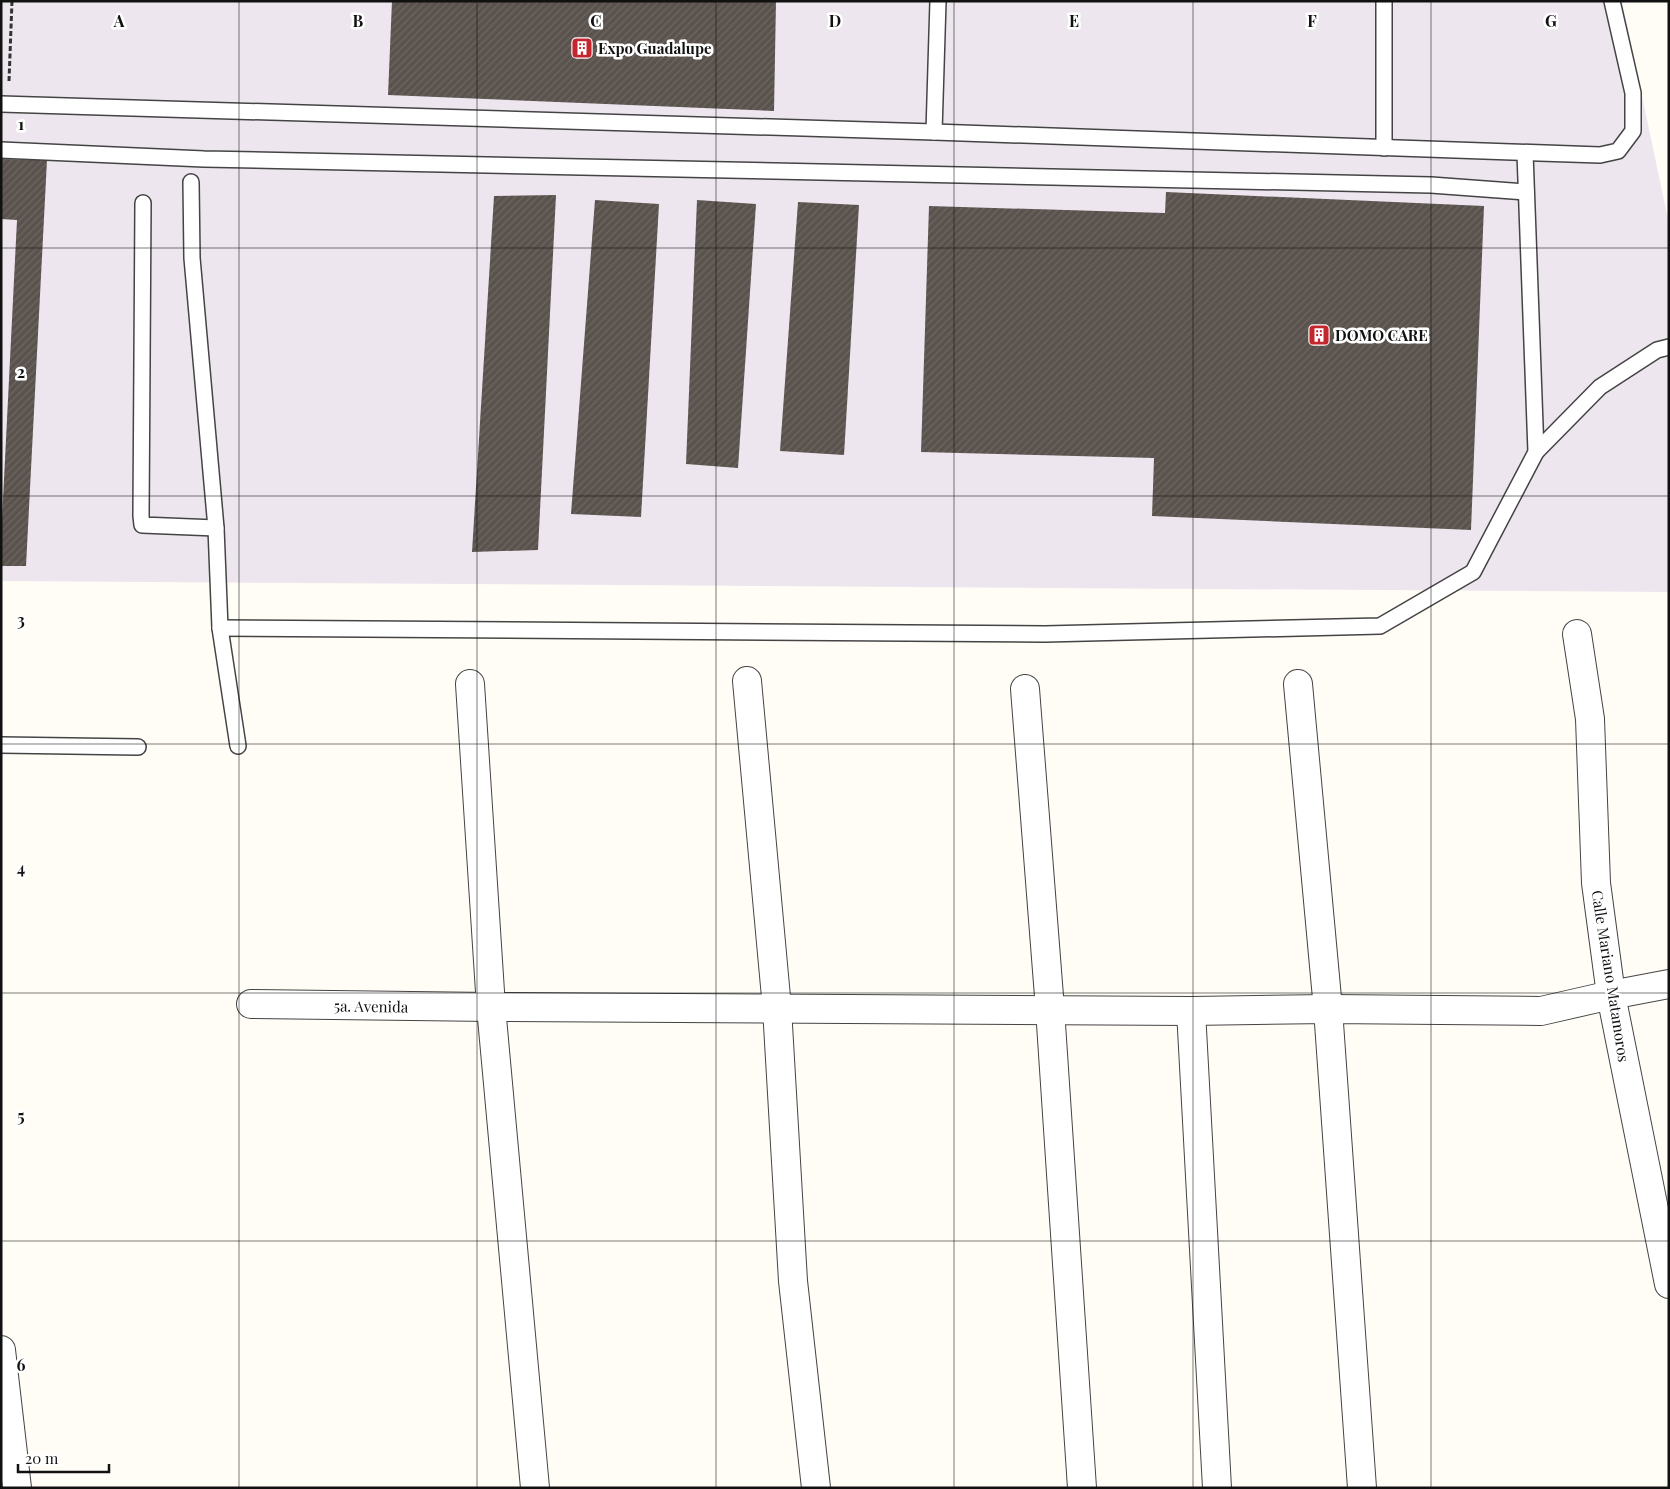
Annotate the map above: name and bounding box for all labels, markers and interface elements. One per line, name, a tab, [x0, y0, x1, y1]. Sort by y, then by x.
text: A	[113, 10, 125, 31]
text: B	[353, 10, 364, 31]
text: C	[590, 10, 602, 31]
text: D	[829, 10, 841, 31]
text: E	[1069, 10, 1079, 31]
text: F	[1307, 10, 1317, 31]
text: G	[1545, 10, 1557, 31]
building icon: Expo Guadalupe	[570, 36, 594, 60]
place label: Expo Guadalupe	[598, 38, 712, 58]
text: 1	[18, 113, 24, 134]
building icon: DOMO CARE	[1307, 323, 1331, 347]
place label: DOMO CARE	[1335, 325, 1428, 345]
text: 2	[17, 361, 25, 382]
text: 3	[17, 609, 25, 630]
text: 4	[17, 857, 25, 878]
street label: Calle Mariano Matamoros	[1588, 889, 1634, 1063]
street label: 5a. Avenida	[334, 995, 409, 1017]
text: 5	[17, 1105, 25, 1126]
text: 6	[17, 1354, 26, 1375]
scale bar	[18, 1442, 109, 1474]
text: 20 m	[25, 1448, 59, 1468]

